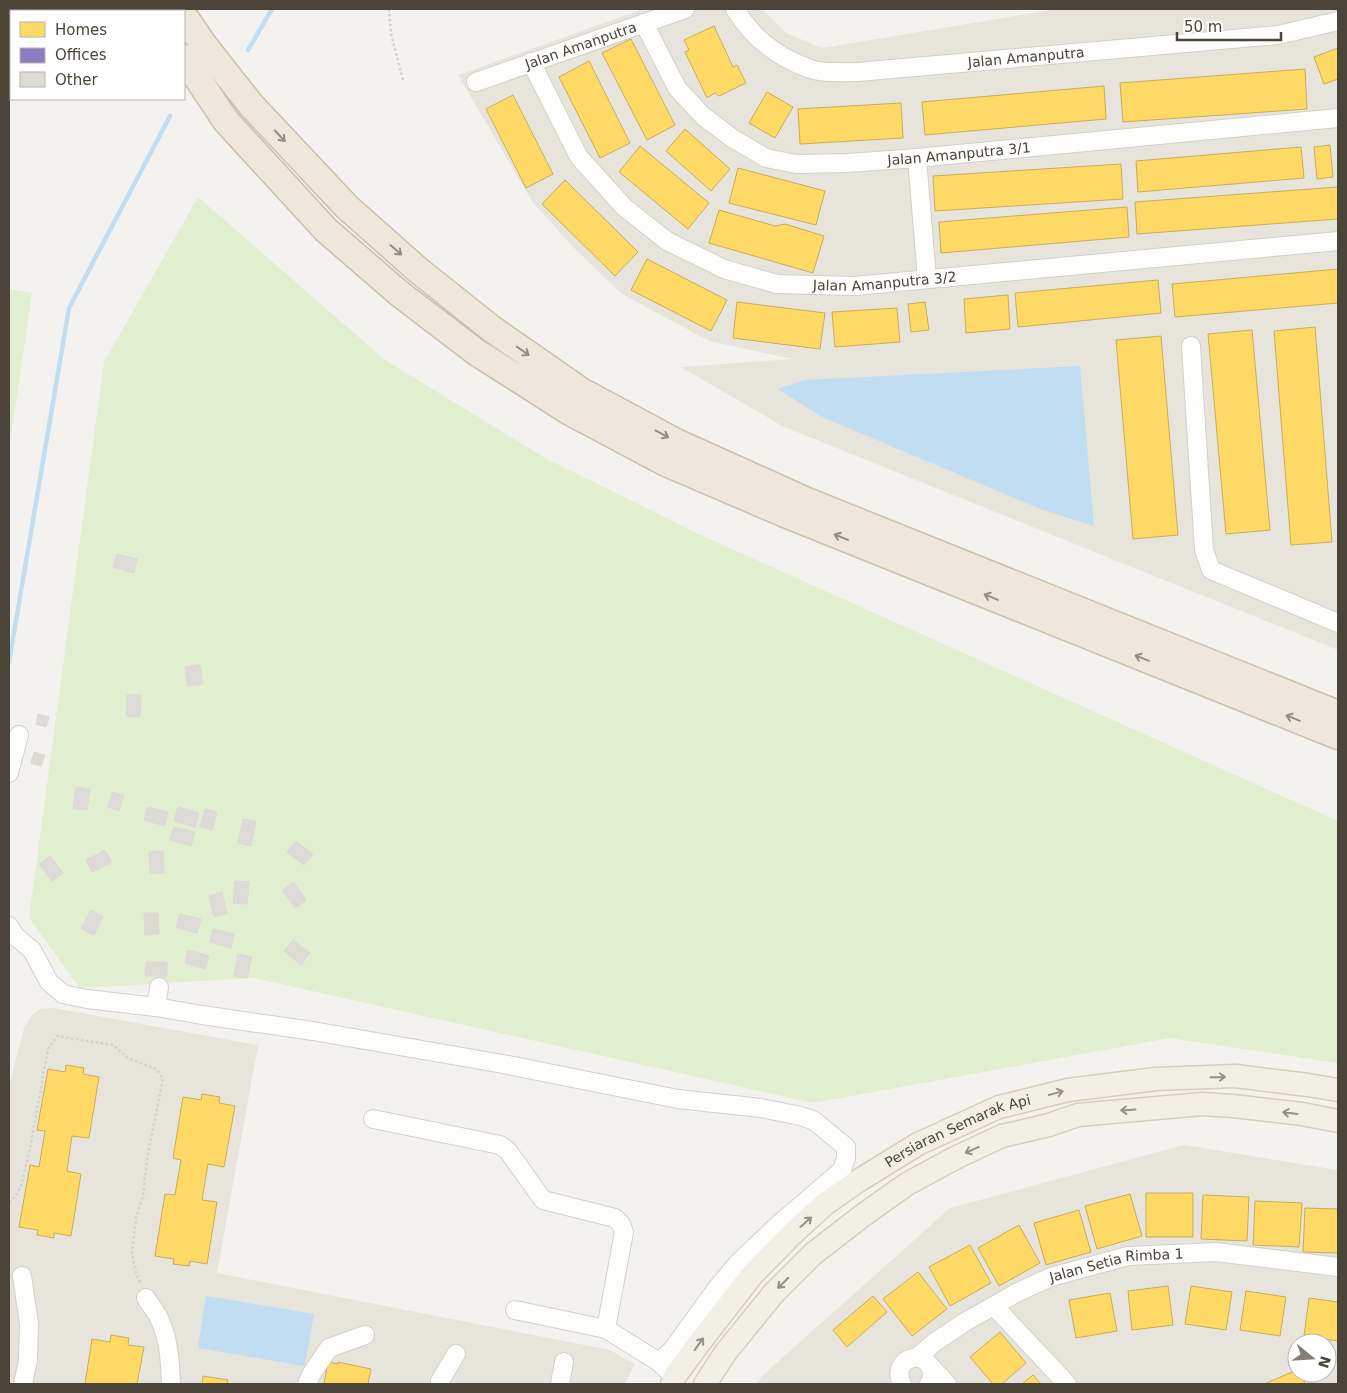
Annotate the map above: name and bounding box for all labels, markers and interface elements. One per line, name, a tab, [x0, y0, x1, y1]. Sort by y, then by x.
legend	[10, 10, 185, 100]
scale bar	[1177, 10, 1281, 42]
text: 50 m	[1184, 18, 1222, 36]
street label: Jalan Amanputra	[522, 19, 639, 73]
text: Homes	[55, 21, 107, 39]
street label: Jalan Amanputra	[966, 44, 1085, 70]
text: Offices	[55, 46, 107, 64]
text: Other	[55, 71, 98, 89]
one-way arrow	[274, 130, 286, 142]
street label: Jalan Amanputra 3/1	[886, 139, 1031, 168]
one-way arrow	[389, 244, 402, 255]
street label: Jalan Amanputra 3/2	[812, 269, 957, 294]
one-way arrow	[516, 346, 530, 356]
one-way arrow	[654, 430, 668, 440]
one-way arrow	[833, 531, 848, 540]
one-way arrow	[984, 592, 1000, 601]
one-way arrow	[1135, 652, 1150, 662]
one-way arrow	[1286, 713, 1301, 723]
one-way arrow	[1209, 1072, 1225, 1082]
one-way arrow	[1048, 1087, 1064, 1097]
street label: Persiaran Semarak Api	[882, 1092, 1032, 1171]
one-way arrow	[1121, 1106, 1137, 1115]
one-way arrow	[1282, 1108, 1298, 1118]
one-way arrow	[965, 1145, 980, 1155]
one-way arrow	[799, 1216, 812, 1228]
street label: Jalan Setia Rimba 1	[1047, 1245, 1184, 1285]
one-way arrow	[777, 1277, 789, 1290]
north arrow	[1287, 1333, 1337, 1383]
one-way arrow	[694, 1337, 704, 1351]
text: N	[1315, 1354, 1334, 1370]

